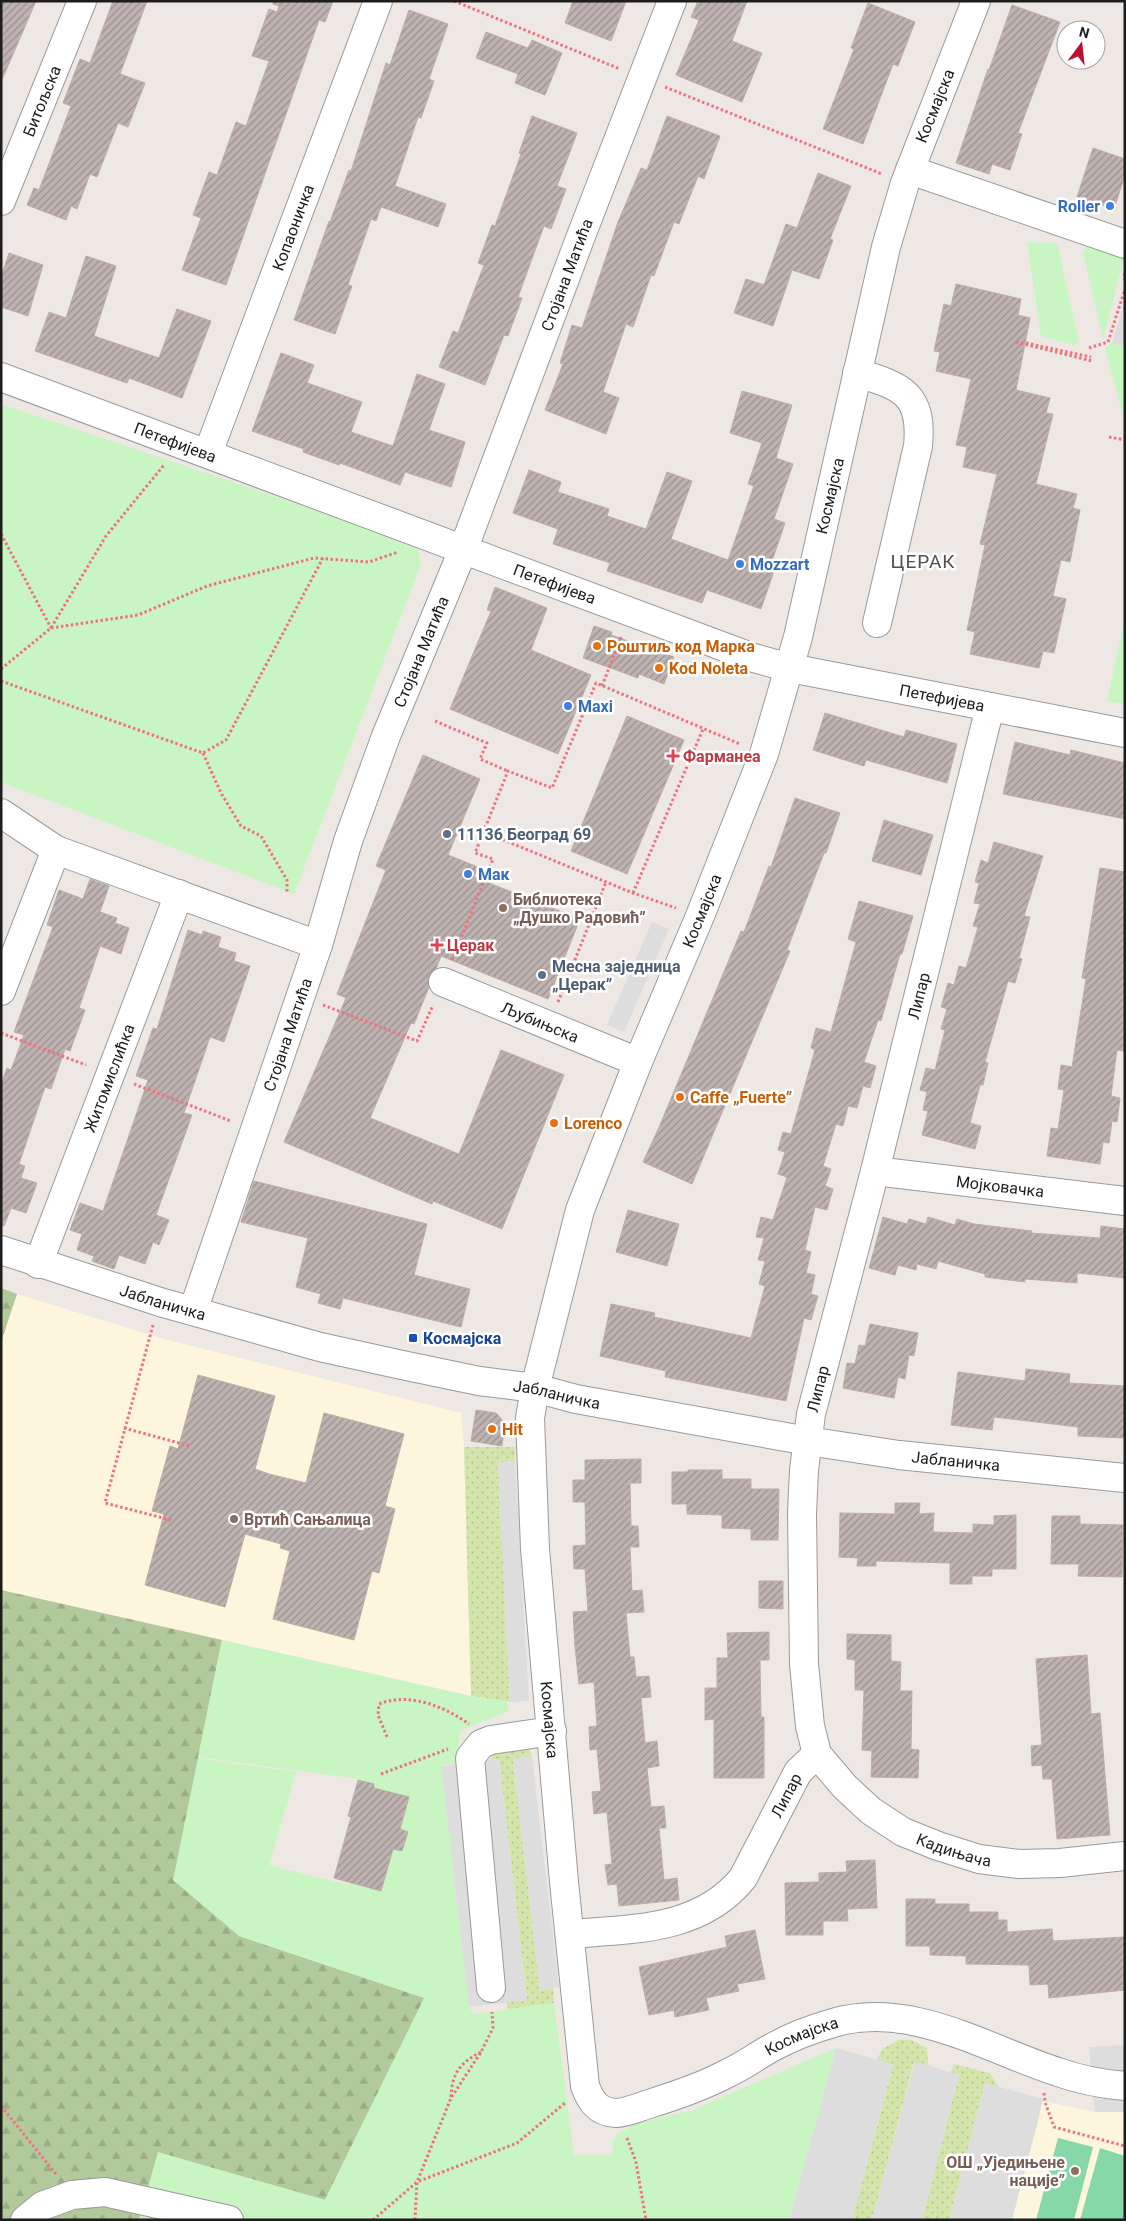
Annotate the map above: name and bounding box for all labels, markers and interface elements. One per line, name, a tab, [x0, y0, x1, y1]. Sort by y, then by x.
north arrow	[1056, 20, 1106, 70]
text: N	[1078, 23, 1091, 41]
street label: Битољска	[19, 63, 64, 139]
street label: Космајска	[912, 66, 958, 146]
street label: Копаоничка	[268, 182, 318, 273]
place label: Roller	[1058, 197, 1100, 216]
marker: Roller	[1104, 200, 1116, 212]
street label: Стојана Матића	[537, 216, 596, 334]
street label: Петефијева	[131, 418, 219, 466]
street label: Космајска	[812, 456, 848, 536]
district label: ЦЕРАК	[890, 550, 956, 573]
place label: Mozzart	[750, 555, 810, 574]
marker: Mozzart	[734, 558, 746, 570]
street label: Петефијева	[511, 560, 599, 608]
street label: Стојана Матића	[389, 593, 452, 710]
place label: Роштиљ код Марка	[607, 637, 755, 656]
marker: Роштиљ код Марка	[591, 640, 603, 652]
place label: Kod Noleta	[669, 659, 749, 678]
marker: Kod Noleta	[653, 662, 665, 674]
street label: Петефијева	[898, 680, 986, 715]
place label: Maxi	[578, 697, 613, 716]
marker: Maxi	[562, 700, 574, 712]
place label: Фарманеа	[683, 747, 761, 766]
marker: Фарманеа	[667, 750, 679, 762]
place label: 11136 Београд 69	[457, 825, 591, 844]
marker: 11136 Београд 69	[441, 828, 453, 840]
place label: Мак	[478, 865, 511, 884]
marker: Мак	[462, 868, 474, 880]
street label: Космајска	[679, 871, 725, 951]
place label: Библиотека „Душко Радовић”	[513, 890, 646, 927]
marker: Библиотека „Душко Радовић”	[497, 902, 509, 914]
place label: Церак	[447, 936, 495, 955]
marker: Церак	[431, 939, 443, 951]
place label: Месна заједница „Церак”	[552, 957, 681, 994]
marker: Месна заједница „Церак”	[536, 969, 548, 981]
street label: Липар	[904, 971, 934, 1021]
street label: Стојана Матића	[259, 975, 316, 1094]
street label: Љубињска	[499, 997, 582, 1046]
street label: Житомислићка	[80, 1021, 138, 1135]
place label: Caffe „Fuerte”	[690, 1088, 792, 1107]
marker: Caffe „Fuerte”	[674, 1091, 686, 1103]
place label: Lorenco	[564, 1114, 622, 1133]
marker: Lorenco	[548, 1117, 560, 1129]
street label: Мојковачка	[955, 1171, 1045, 1201]
street label: Јабланичка	[117, 1280, 208, 1324]
place label: Космајска	[423, 1329, 502, 1348]
marker: Космајска	[407, 1332, 419, 1344]
street label: Липар	[803, 1364, 833, 1414]
street label: Јабланичка	[512, 1376, 602, 1413]
place label: Hit	[502, 1420, 524, 1439]
marker: Hit	[486, 1423, 498, 1435]
street label: Јабланичка	[911, 1447, 1001, 1475]
place label: Вртић Сањалица	[244, 1510, 371, 1529]
marker: Вртић Сањалица	[228, 1513, 240, 1525]
street label: Космајска	[537, 1680, 563, 1759]
street label: Липар	[767, 1770, 805, 1821]
street label: Кадињача	[914, 1829, 992, 1870]
street label: Космајска	[761, 2013, 840, 2059]
place label: ОШ „Уједињене нације”	[946, 2153, 1065, 2190]
marker: ОШ „Уједињене нације”	[1069, 2165, 1081, 2177]

